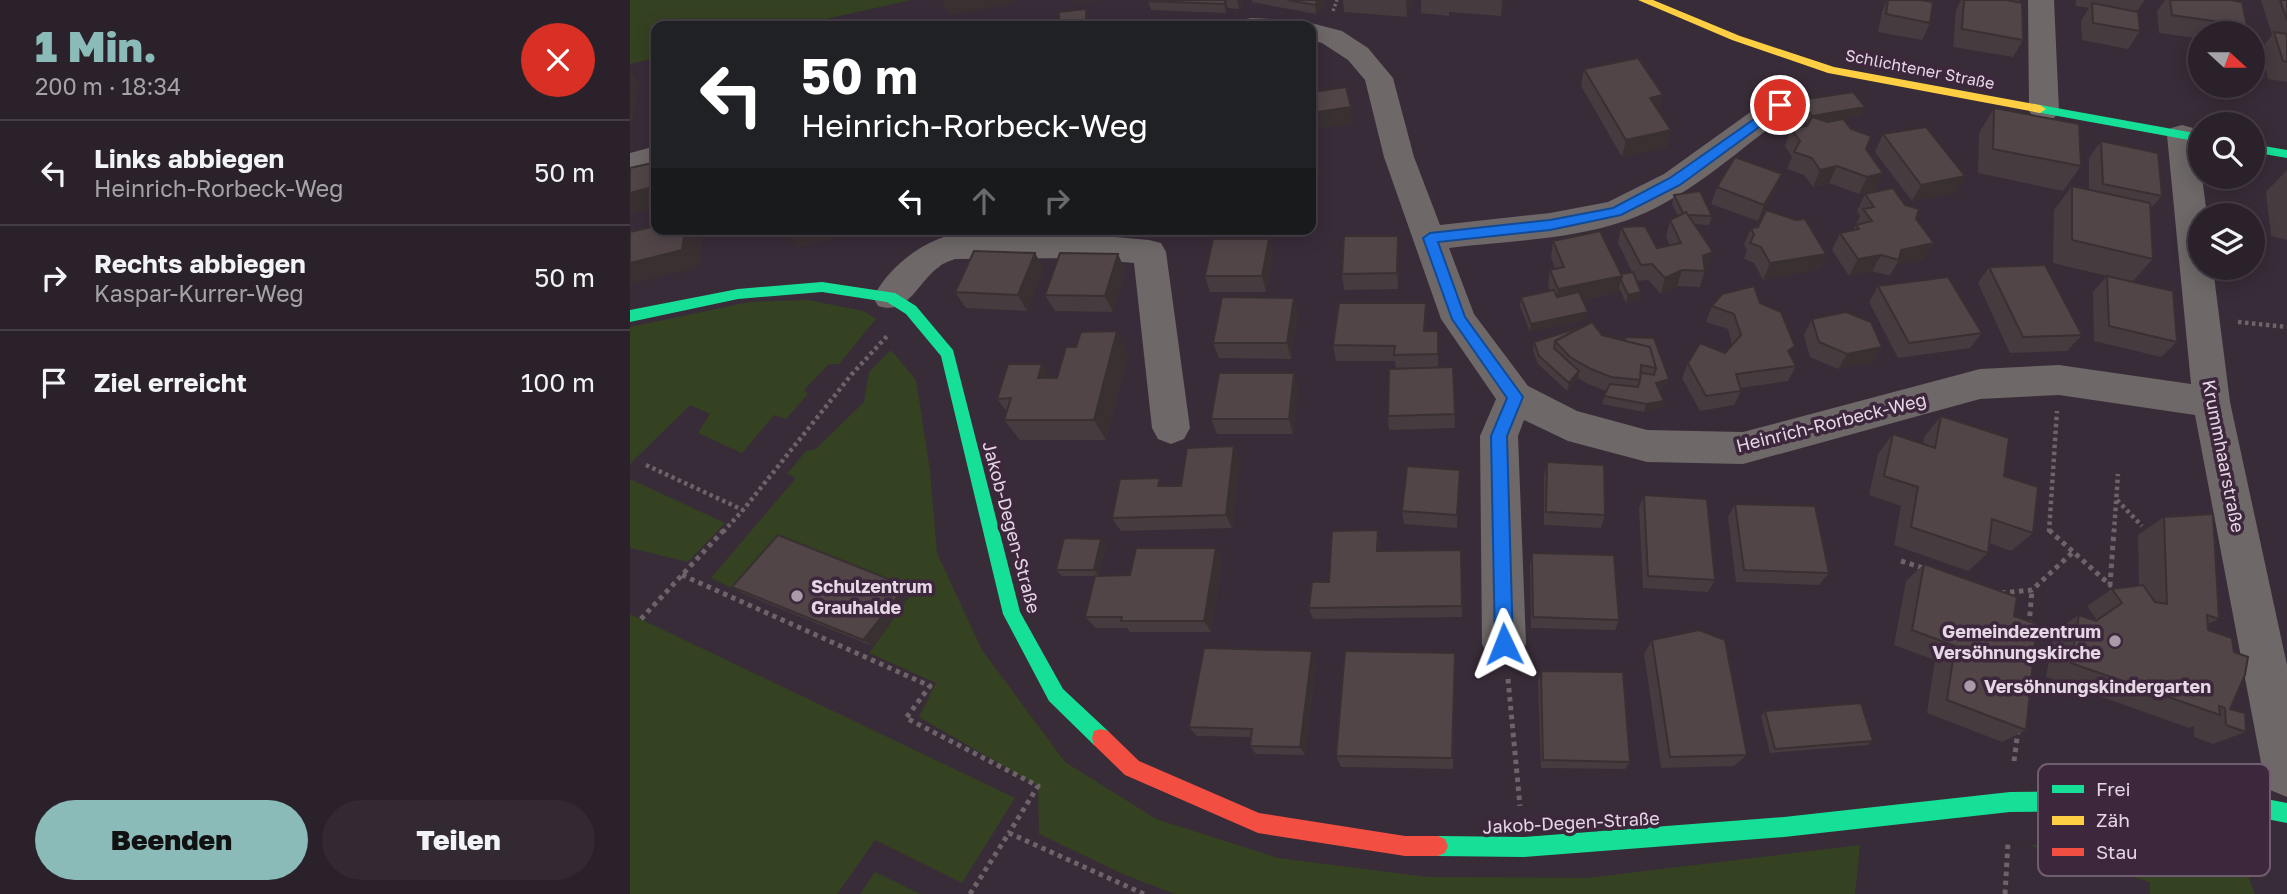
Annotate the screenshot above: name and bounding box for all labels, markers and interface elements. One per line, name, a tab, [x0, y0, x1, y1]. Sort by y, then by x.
text: 1 Min.	[35, 21, 157, 71]
north arrow	[2188, 21, 2264, 98]
map controls	[2188, 21, 2265, 280]
button: close	[521, 23, 595, 97]
street label: Schlichtener Straße	[1844, 45, 1996, 93]
text: 50 m	[801, 46, 918, 105]
icon: left	[686, 49, 777, 140]
text: 200 m · 18:34	[35, 72, 181, 100]
pin	[1750, 75, 1810, 135]
icon: arrive	[1761, 86, 1799, 124]
text: Heinrich-Rorbeck-Weg	[801, 106, 1148, 144]
button: search	[2188, 112, 2265, 189]
text: Links abbiegen	[94, 143, 284, 174]
icon: left	[35, 154, 73, 192]
text: 50 m	[534, 157, 595, 188]
text: Heinrich-Rorbeck-Weg	[94, 174, 343, 202]
icon: left	[892, 182, 930, 220]
icon: ahead	[965, 182, 1003, 220]
icon: right	[1038, 182, 1076, 220]
button: layers	[2188, 203, 2265, 280]
text: Rechts abbiegen	[94, 248, 306, 279]
icon: right	[35, 259, 73, 297]
text: 50 m	[534, 262, 595, 293]
text: Kaspar-Kurrer-Weg	[94, 279, 304, 307]
icon: arrive	[35, 364, 73, 402]
text: Ziel erreicht	[94, 367, 247, 398]
text: 100 m	[521, 367, 595, 398]
street label: Krummhaarstraße	[2198, 378, 2250, 534]
street label: Heinrich-Rorbeck-Weg	[1734, 388, 1928, 456]
street label: Jakob-Degen-Straße	[978, 438, 1046, 616]
place label: Schulzentrum Grauhalde	[811, 575, 933, 618]
marker: Schulzentrum Grauhalde	[789, 588, 805, 604]
position arrow	[1467, 607, 1541, 681]
place label: Gemeindezentrum Versöhnungskirche	[1932, 620, 2101, 663]
marker: Gemeindezentrum Versöhnungskirche	[2107, 633, 2123, 649]
place label: Versöhnungskindergarten	[1984, 675, 2211, 697]
marker: Versöhnungskindergarten	[1962, 678, 1978, 694]
legend	[2038, 764, 2270, 876]
text: Frei	[2096, 777, 2131, 800]
button: Beenden	[35, 800, 308, 880]
button: Teilen	[322, 800, 595, 880]
street label: Jakob-Degen-Straße	[1482, 806, 1660, 838]
text: Zäh	[2096, 808, 2130, 831]
text: Stau	[2096, 840, 2138, 863]

